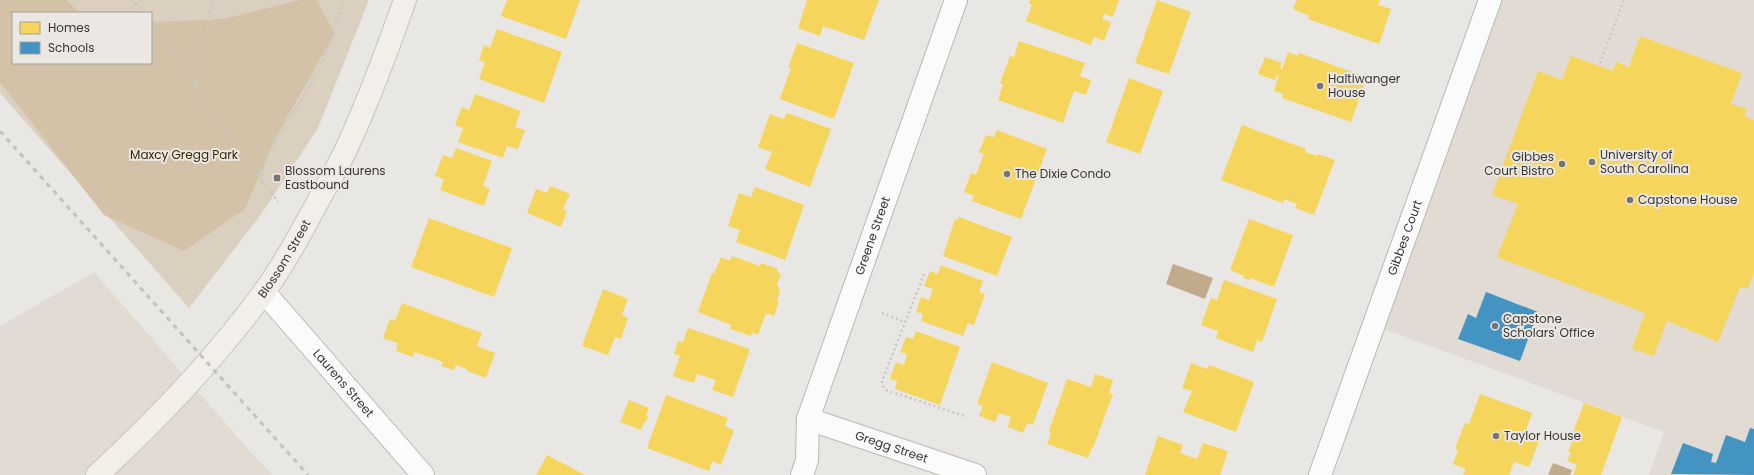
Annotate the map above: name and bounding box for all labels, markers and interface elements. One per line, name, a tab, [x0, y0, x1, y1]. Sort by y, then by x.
legend	[12, 12, 152, 64]
text: Homes	[48, 19, 90, 36]
text: Schools	[48, 39, 95, 56]
place label: Haltiwanger House	[1328, 70, 1401, 101]
marker: Haltiwanger House	[1315, 81, 1325, 91]
park label: Maxcy Gregg Park	[130, 146, 239, 163]
place label: University of South Carolina	[1600, 146, 1689, 177]
place label: Gibbes Court Bistro	[1484, 148, 1554, 179]
marker: University of South Carolina	[1587, 157, 1597, 167]
marker: Gibbes Court Bistro	[1557, 159, 1567, 169]
place label: Blossom Laurens Eastbound	[285, 162, 386, 193]
place label: The Dixie Condo	[1015, 165, 1111, 182]
marker: The Dixie Condo	[1002, 169, 1012, 179]
marker: Blossom Laurens Eastbound	[272, 173, 282, 183]
place label: Capstone House	[1638, 191, 1738, 208]
street label: Greene Street	[850, 194, 894, 277]
marker: Capstone House	[1625, 195, 1635, 205]
street label: Gibbes Court	[1383, 198, 1426, 278]
street label: Blossom Street	[253, 216, 314, 301]
place label: Capstone Scholars' Office	[1503, 310, 1595, 341]
marker: Capstone Scholars' Office	[1490, 321, 1500, 331]
street label: Laurens Street	[309, 345, 378, 421]
street label: Gregg Street	[853, 426, 930, 467]
place label: Taylor House	[1504, 427, 1581, 444]
marker: Taylor House	[1491, 431, 1501, 441]

